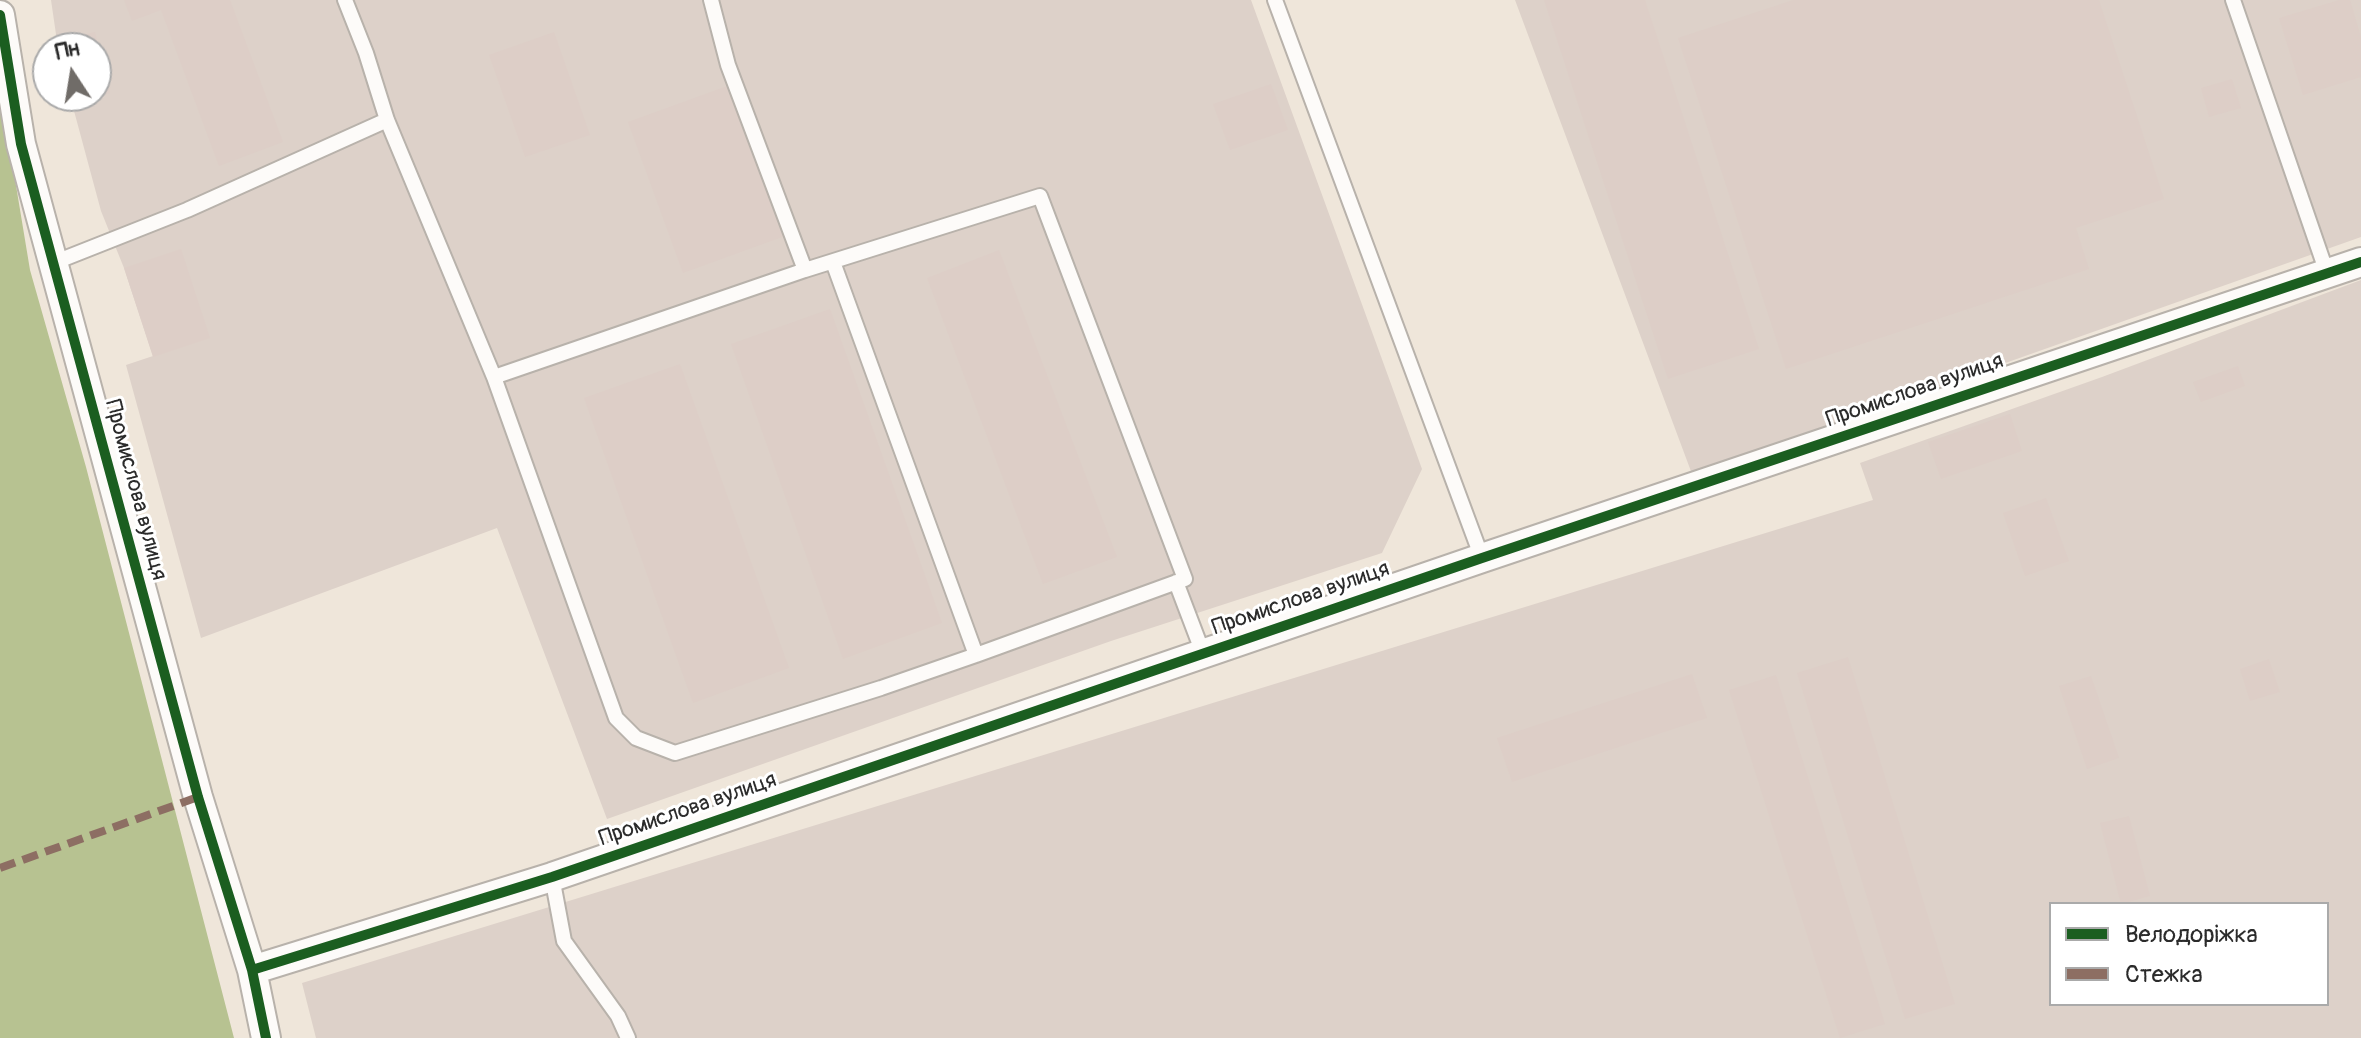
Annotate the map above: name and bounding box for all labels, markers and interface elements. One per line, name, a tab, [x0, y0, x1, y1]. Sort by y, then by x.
north arrow	[32, 32, 112, 112]
text: Пн	[53, 34, 82, 67]
street label: Промислова вулиця	[1823, 348, 2007, 434]
street label: Промислова вулиця	[98, 397, 172, 583]
street label: Промислова вулиця	[1209, 556, 1393, 642]
street label: Промислова вулиця	[596, 767, 780, 853]
legend	[2049, 902, 2329, 1006]
text: Велодоріжка	[2125, 920, 2258, 949]
text: Стежка	[2125, 960, 2203, 989]

